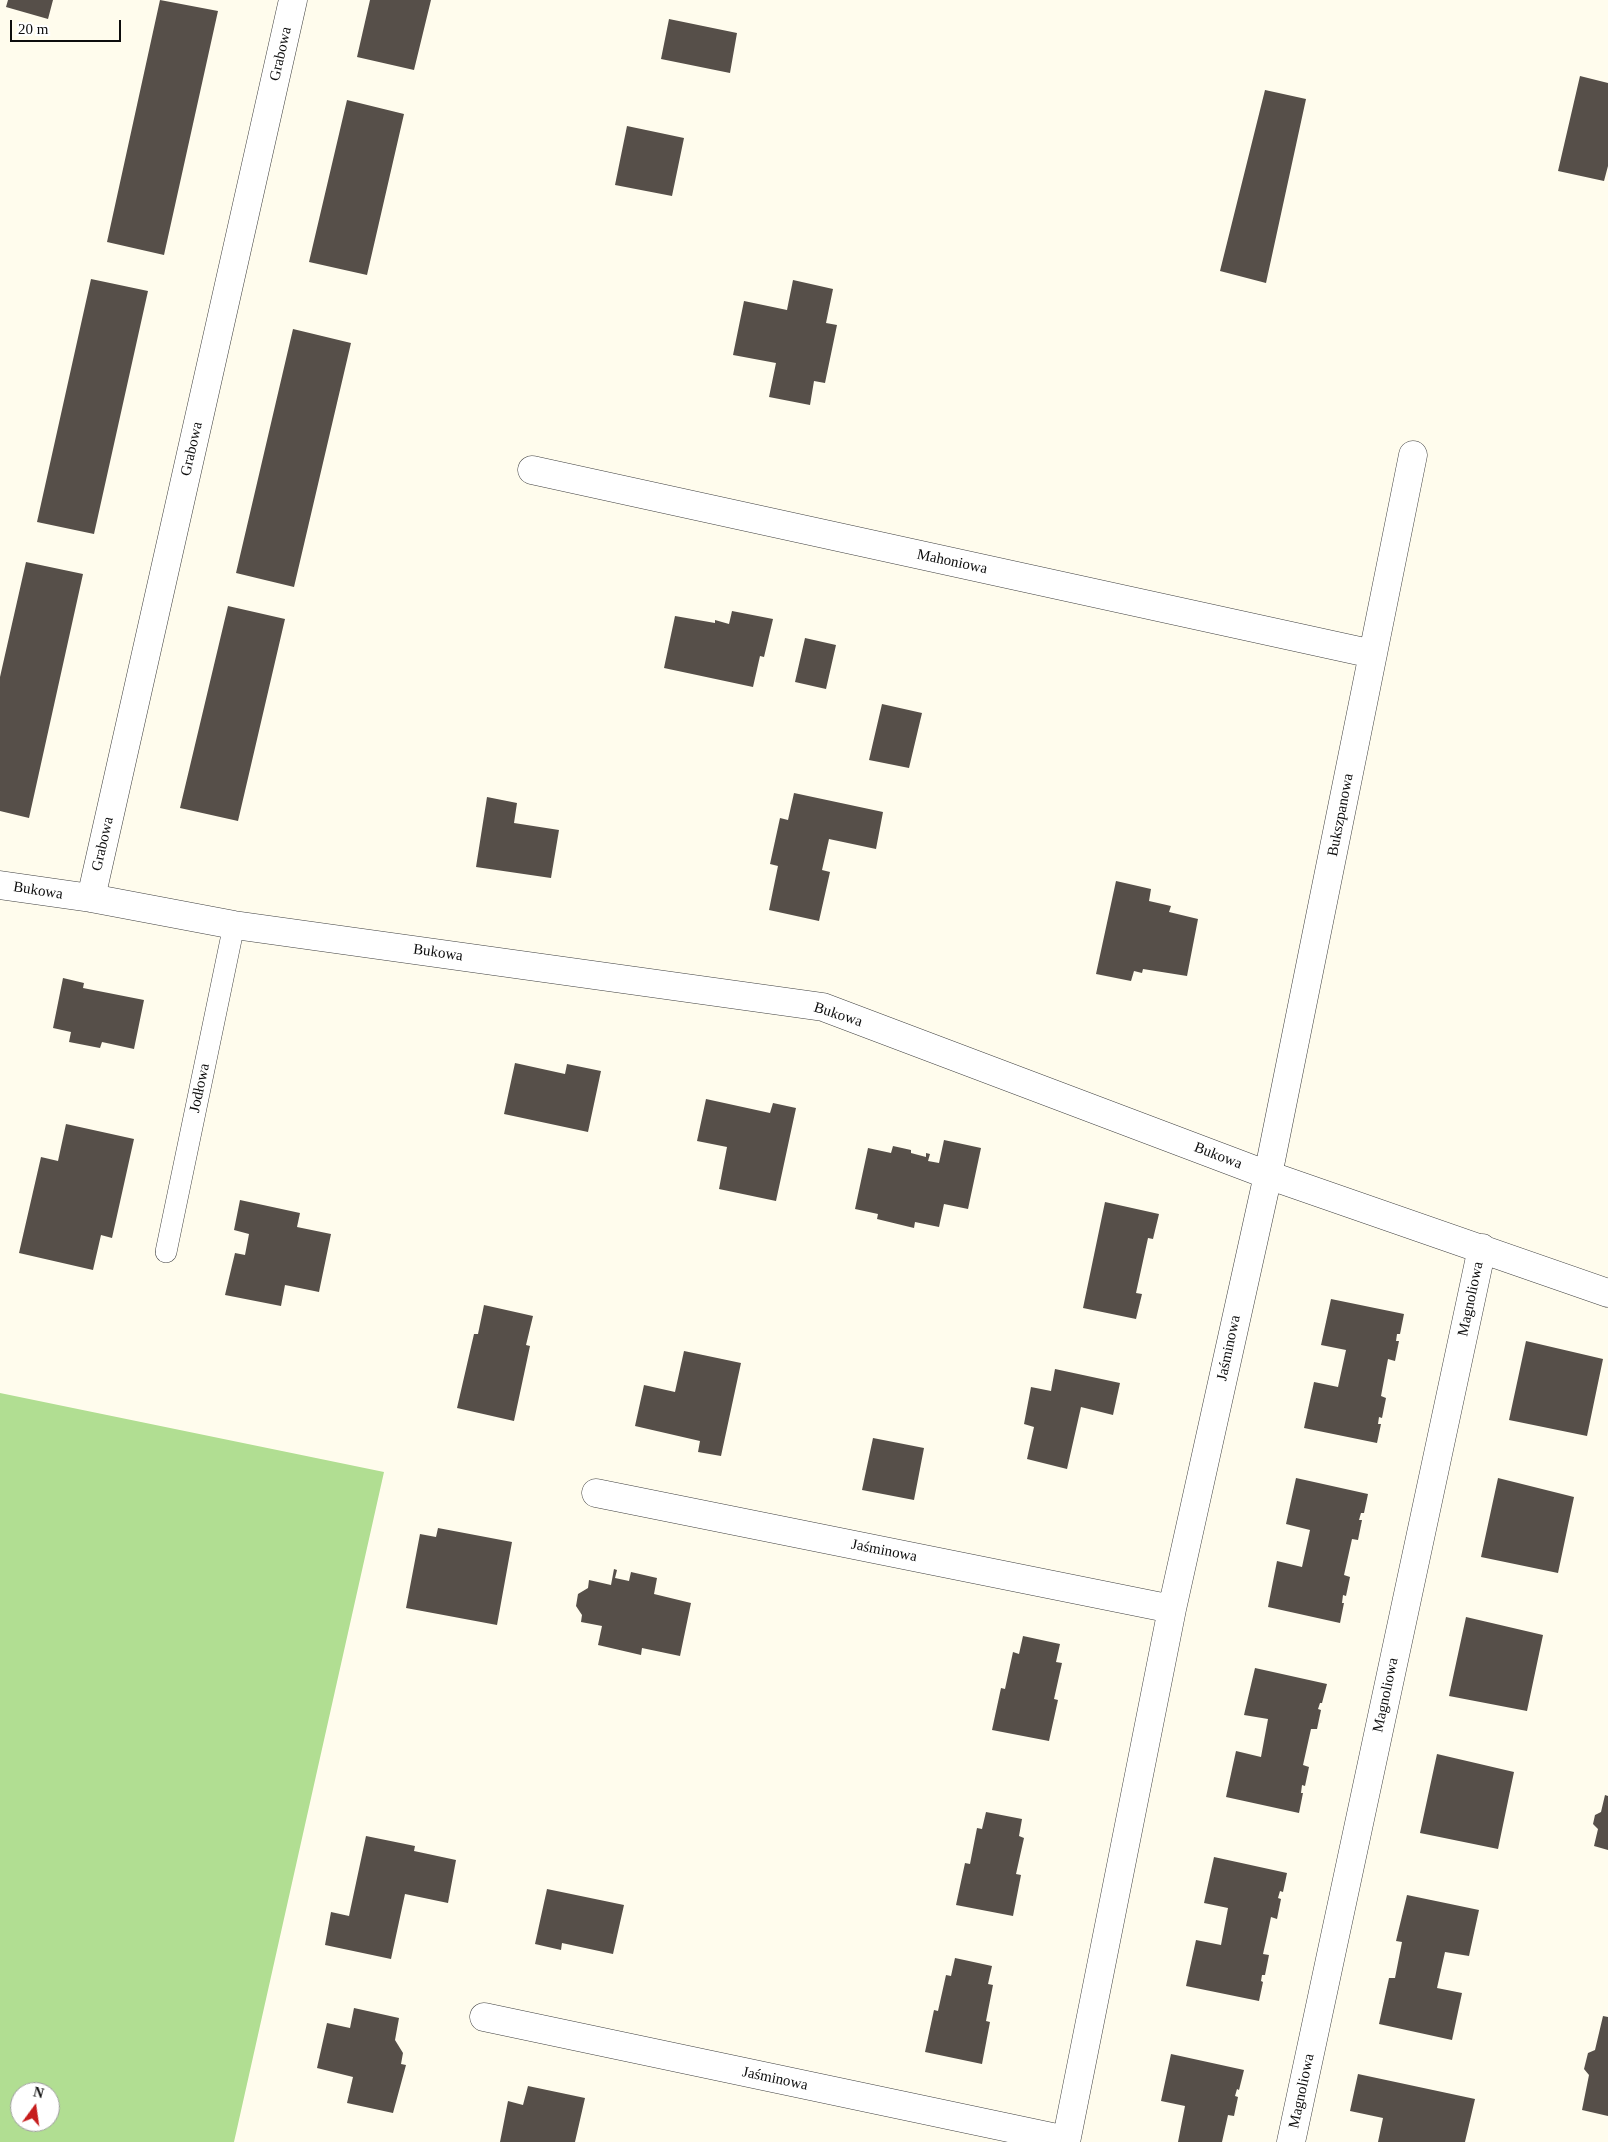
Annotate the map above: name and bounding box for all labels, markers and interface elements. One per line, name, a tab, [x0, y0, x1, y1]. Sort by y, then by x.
scale bar	[12, 10, 124, 42]
text: 20 m	[18, 21, 48, 37]
street label: Grabowa	[266, 25, 296, 83]
street label: Grabowa	[177, 420, 207, 478]
street label: Mahoniowa	[915, 546, 989, 578]
street label: Bukszpanowa	[1324, 772, 1358, 858]
street label: Grabowa	[88, 815, 118, 873]
street label: Bukowa	[12, 878, 64, 904]
street label: Bukowa	[412, 941, 464, 965]
street label: Bukowa	[811, 999, 865, 1031]
street label: Jodłowa	[186, 1062, 214, 1114]
street label: Bukowa	[1191, 1139, 1245, 1173]
street label: Magnoliowa	[1454, 1260, 1488, 1338]
street label: Jaśminowa	[1213, 1314, 1245, 1382]
street label: Jaśminowa	[850, 1536, 918, 1566]
street label: Magnoliowa	[1369, 1656, 1403, 1734]
street label: Magnoliowa	[1285, 2052, 1319, 2130]
street label: Jaśminowa	[741, 2063, 809, 2095]
north arrow	[10, 2082, 60, 2132]
text: N	[32, 2084, 45, 2101]

